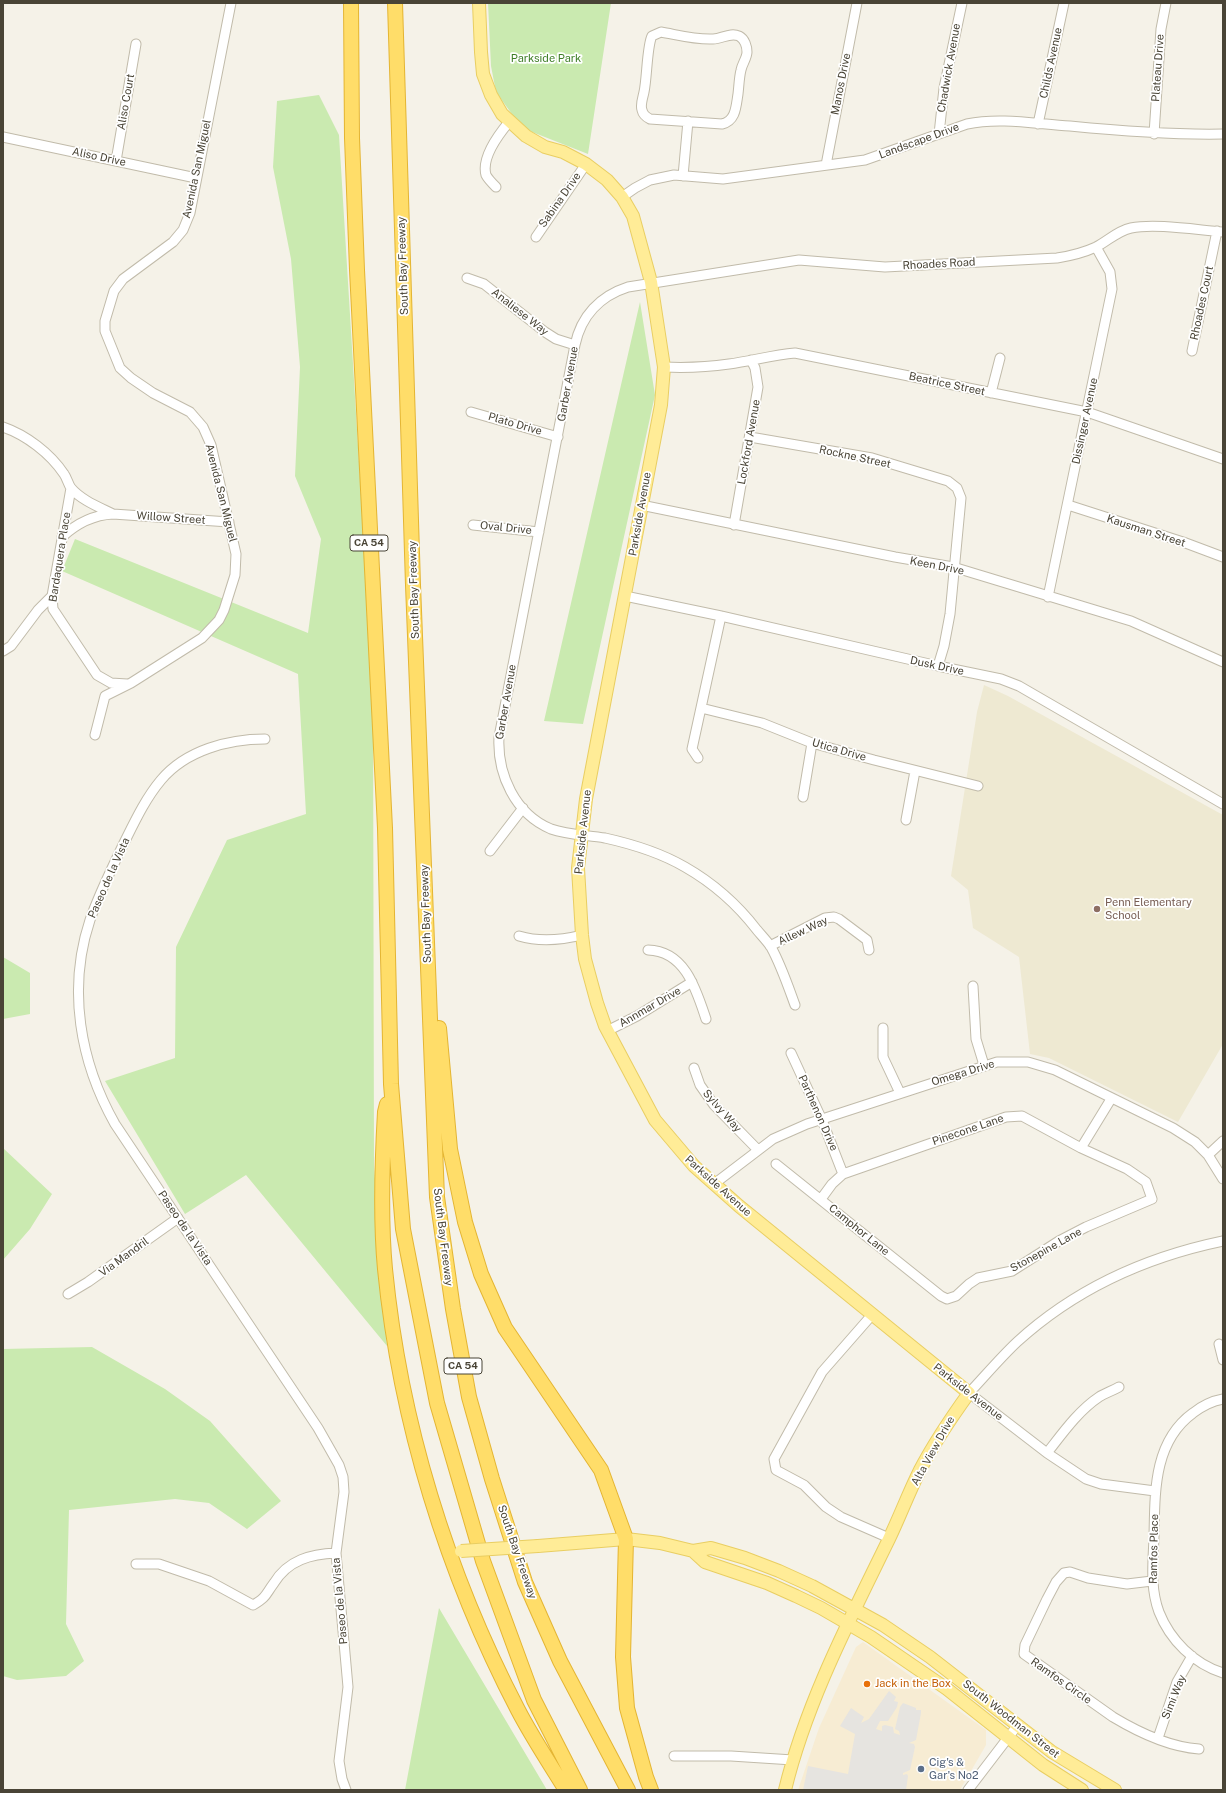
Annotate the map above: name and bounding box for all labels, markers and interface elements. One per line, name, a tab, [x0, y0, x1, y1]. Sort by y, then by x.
street label: Chadwick Avenue	[935, 22, 963, 114]
street label: Childs Avenue	[1037, 26, 1065, 100]
street label: Plateau Drive	[1149, 34, 1167, 102]
park label: Parkside Park	[511, 52, 581, 66]
street label: Manos Drive	[829, 52, 853, 116]
street label: Aliso Court	[115, 73, 137, 131]
street label: Avenida San Miguel	[180, 118, 214, 220]
street label: Landscape Drive	[877, 120, 961, 162]
street label: Aliso Drive	[71, 145, 127, 169]
street label: Sabina Drive	[536, 170, 584, 230]
street label: South Bay Freeway	[395, 217, 411, 315]
street label: Rhoades Road	[902, 255, 976, 273]
street label: Rhoades Court	[1188, 265, 1216, 341]
street label: Analiese Way	[489, 286, 551, 338]
street label: Garber Avenue	[555, 345, 581, 423]
street label: Beatrice Street	[908, 369, 986, 399]
street label: Dissinger Avenue	[1069, 376, 1101, 466]
street label: Lockford Avenue	[735, 398, 763, 486]
street label: Plato Drive	[487, 410, 543, 438]
street label: Avenida San Miguel	[202, 443, 240, 543]
street label: Rockne Street	[818, 443, 892, 471]
street label: Parkside Avenue	[626, 471, 654, 557]
street label: Willow Street	[136, 509, 206, 527]
street label: Bardaquera Place	[46, 511, 74, 603]
street label: Kausman Street	[1105, 512, 1187, 550]
street label: Oval Drive	[480, 519, 532, 537]
road number: CA 54	[350, 535, 388, 551]
street label: South Bay Freeway	[406, 541, 422, 639]
street label: Keen Drive	[909, 554, 965, 578]
street label: Dusk Drive	[909, 654, 965, 678]
street label: Garber Avenue	[493, 663, 519, 741]
street label: Utica Drive	[810, 736, 868, 764]
street label: Parkside Avenue	[572, 789, 594, 875]
street label: Paseo de la Vista	[85, 836, 133, 920]
street label: South Bay Freeway	[418, 865, 434, 963]
place label: Penn Elementary School	[1105, 896, 1192, 922]
marker: Penn Elementary School	[1092, 904, 1102, 914]
street label: Allew Way	[776, 914, 830, 948]
street label: Annmar Drive	[617, 984, 683, 1030]
street label: Omega Drive	[930, 1057, 996, 1089]
street label: Parthenon Drive	[795, 1073, 841, 1153]
street label: Sylvy Way	[700, 1087, 744, 1135]
street label: Pinecone Lane	[931, 1112, 1005, 1148]
street label: Parkside Avenue	[682, 1153, 754, 1219]
street label: South Bay Freeway	[430, 1187, 456, 1287]
street label: Paseo de la Vista	[155, 1188, 215, 1268]
street label: Camphor Lane	[826, 1202, 892, 1258]
street label: Stonepine Lane	[1008, 1225, 1084, 1275]
street label: Via Mandril	[97, 1235, 151, 1279]
road number: CA 54	[444, 1358, 482, 1374]
street label: Parkside Avenue	[931, 1361, 1005, 1423]
street label: Alta View Drive	[908, 1414, 958, 1488]
street label: South Bay Freeway	[495, 1503, 539, 1601]
street label: Ramfos Place	[1147, 1514, 1161, 1584]
street label: Paseo de la Vista	[330, 1557, 350, 1645]
street label: Ramfos Circle	[1028, 1655, 1094, 1707]
street label: Simi Way	[1159, 1673, 1189, 1721]
place label: Jack in the Box	[875, 1677, 951, 1691]
street label: South Woodman Street	[960, 1677, 1062, 1761]
marker: Jack in the Box	[862, 1679, 872, 1689]
place label: Cig's & Gar's No2	[929, 1756, 979, 1782]
marker: Cig's & Gar's No2	[916, 1764, 926, 1774]

